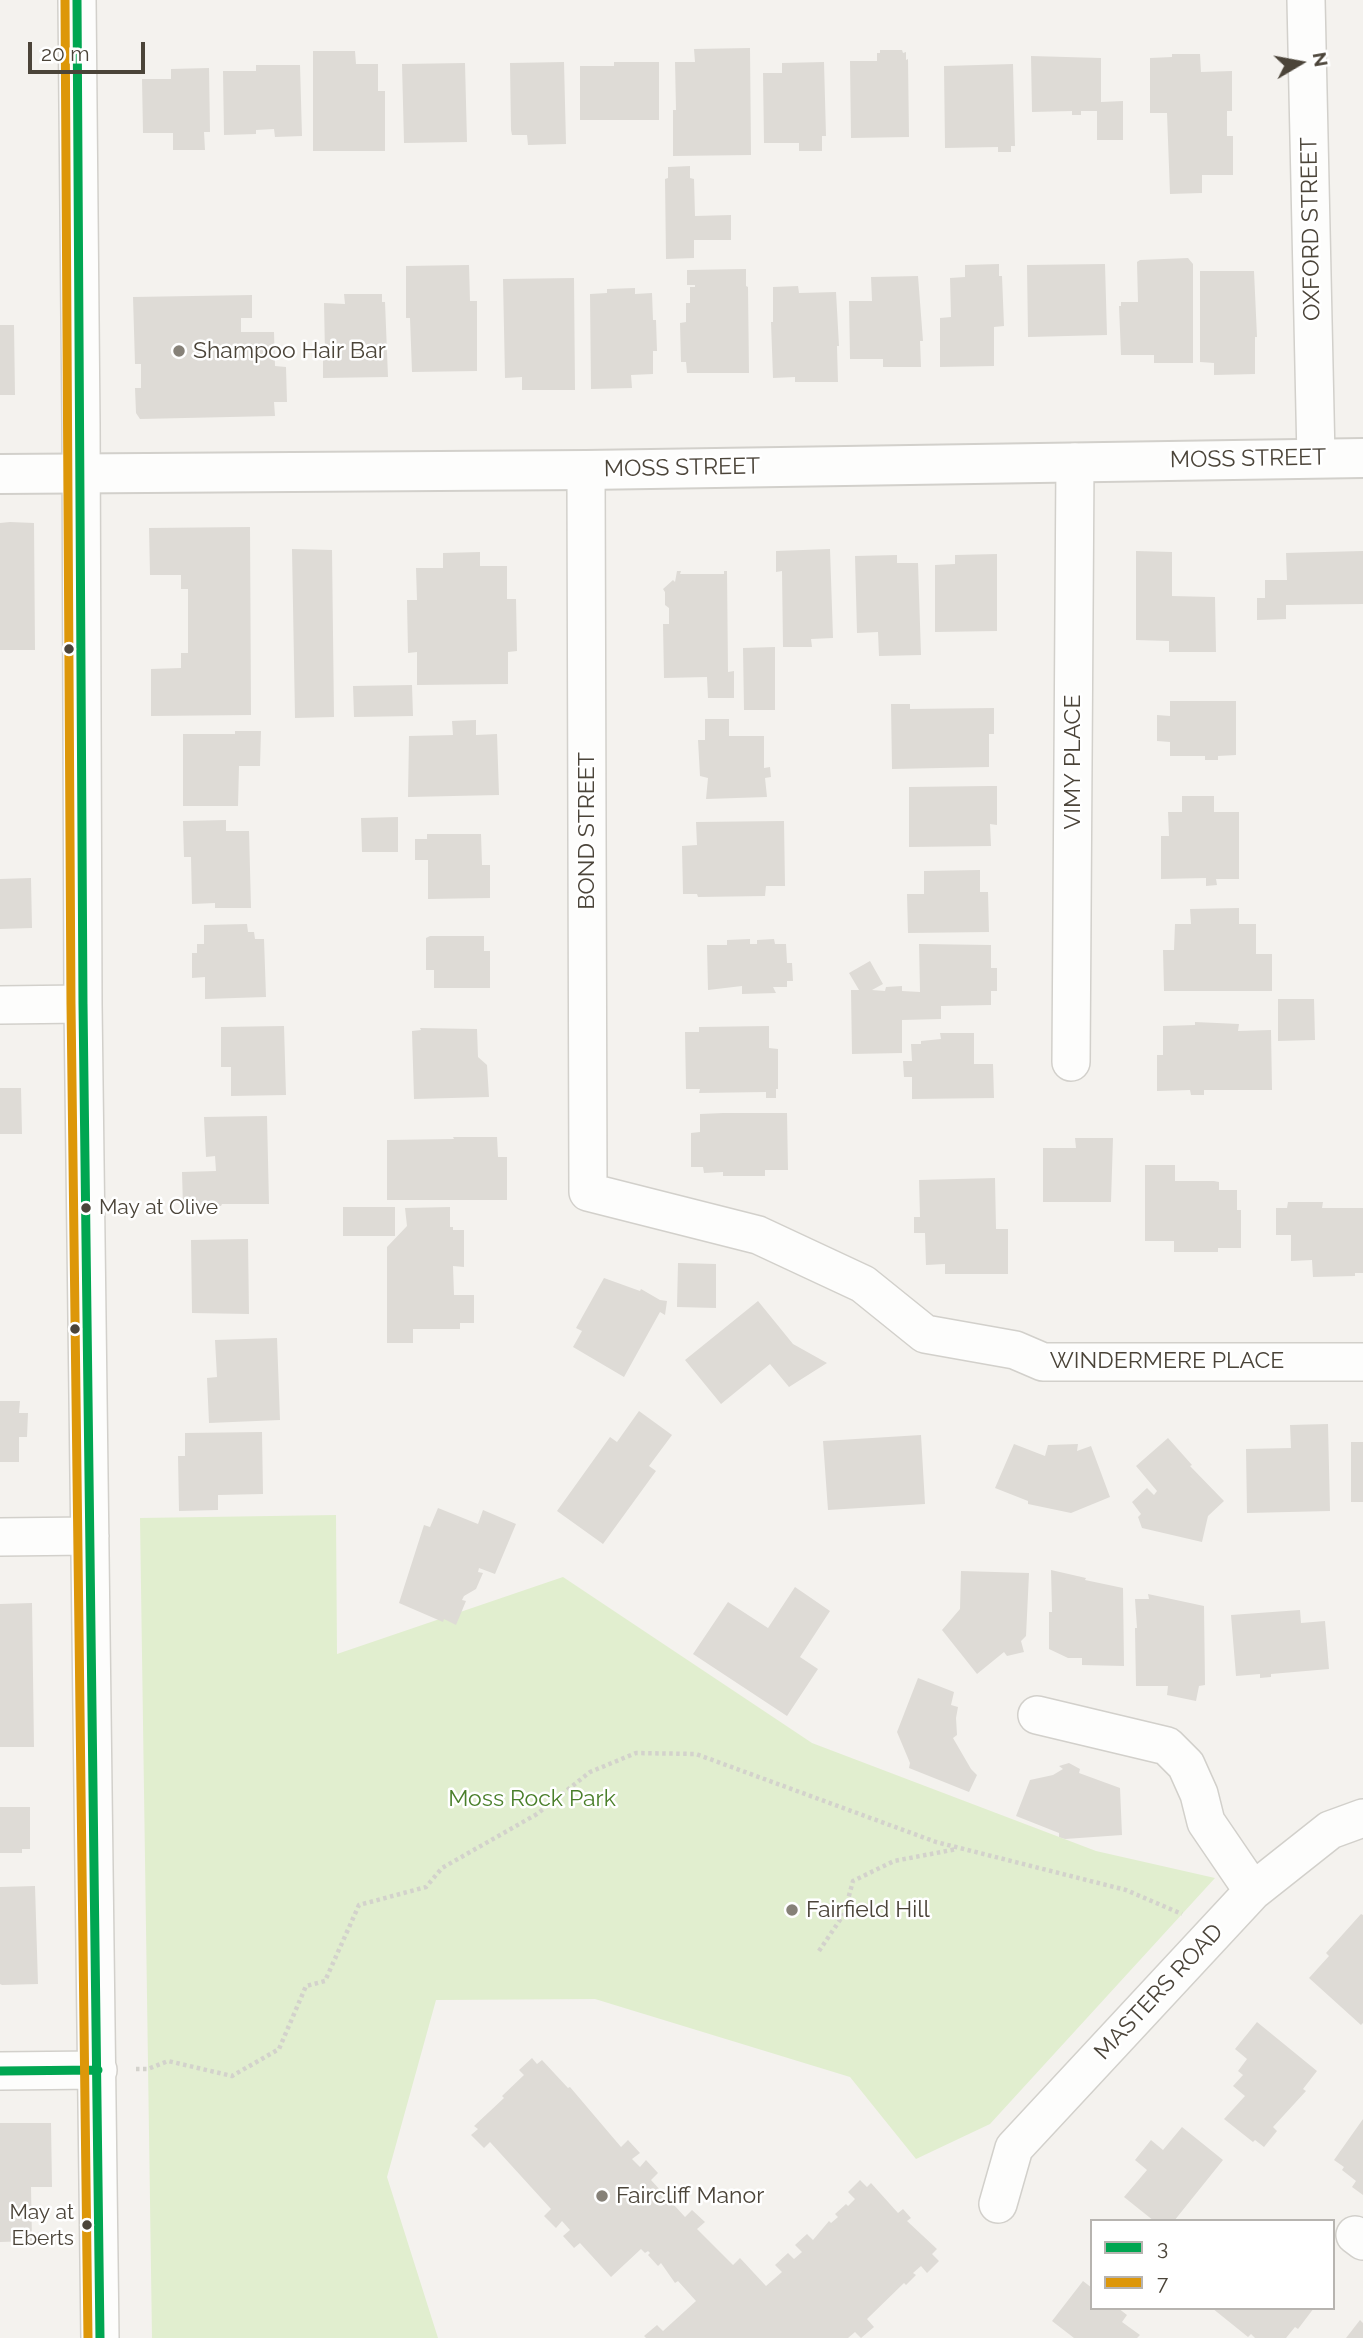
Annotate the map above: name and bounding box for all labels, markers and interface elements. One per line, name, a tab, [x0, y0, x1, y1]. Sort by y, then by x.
scale bar	[32, 28, 149, 72]
north arrow	[1265, 28, 1335, 98]
text: 20 m	[41, 41, 89, 66]
text: N	[1309, 50, 1333, 68]
street label: OXFORD STREET	[1296, 137, 1326, 321]
place label: Shampoo Hair Bar	[193, 337, 386, 365]
marker: Shampoo Hair Bar	[171, 343, 187, 359]
street label: MOSS STREET	[1170, 444, 1326, 474]
street label: MOSS STREET	[604, 453, 760, 483]
unlabelled marker	[62, 642, 76, 656]
street label: VIMY PLACE	[1059, 695, 1087, 829]
street label: BOND STREET	[573, 752, 601, 910]
place label: May at Olive	[99, 1195, 218, 1221]
marker: May at Olive	[79, 1201, 93, 1215]
unlabelled marker	[68, 1322, 82, 1336]
street label: WINDERMERE PLACE	[1050, 1347, 1284, 1375]
park label: Moss Rock Park	[448, 1785, 616, 1813]
place label: Fairfield Hill	[806, 1896, 930, 1924]
marker: Fairfield Hill	[784, 1902, 800, 1918]
street label: MASTERS ROAD	[1089, 1918, 1229, 2066]
place label: Faircliff Manor	[616, 2182, 764, 2210]
marker: Faircliff Manor	[594, 2188, 610, 2204]
place label: May at Eberts	[9, 2200, 74, 2250]
marker: May at Eberts	[80, 2218, 94, 2232]
legend	[1090, 2219, 1335, 2310]
text: 3	[1157, 2235, 1168, 2260]
text: 7	[1157, 2270, 1168, 2295]

